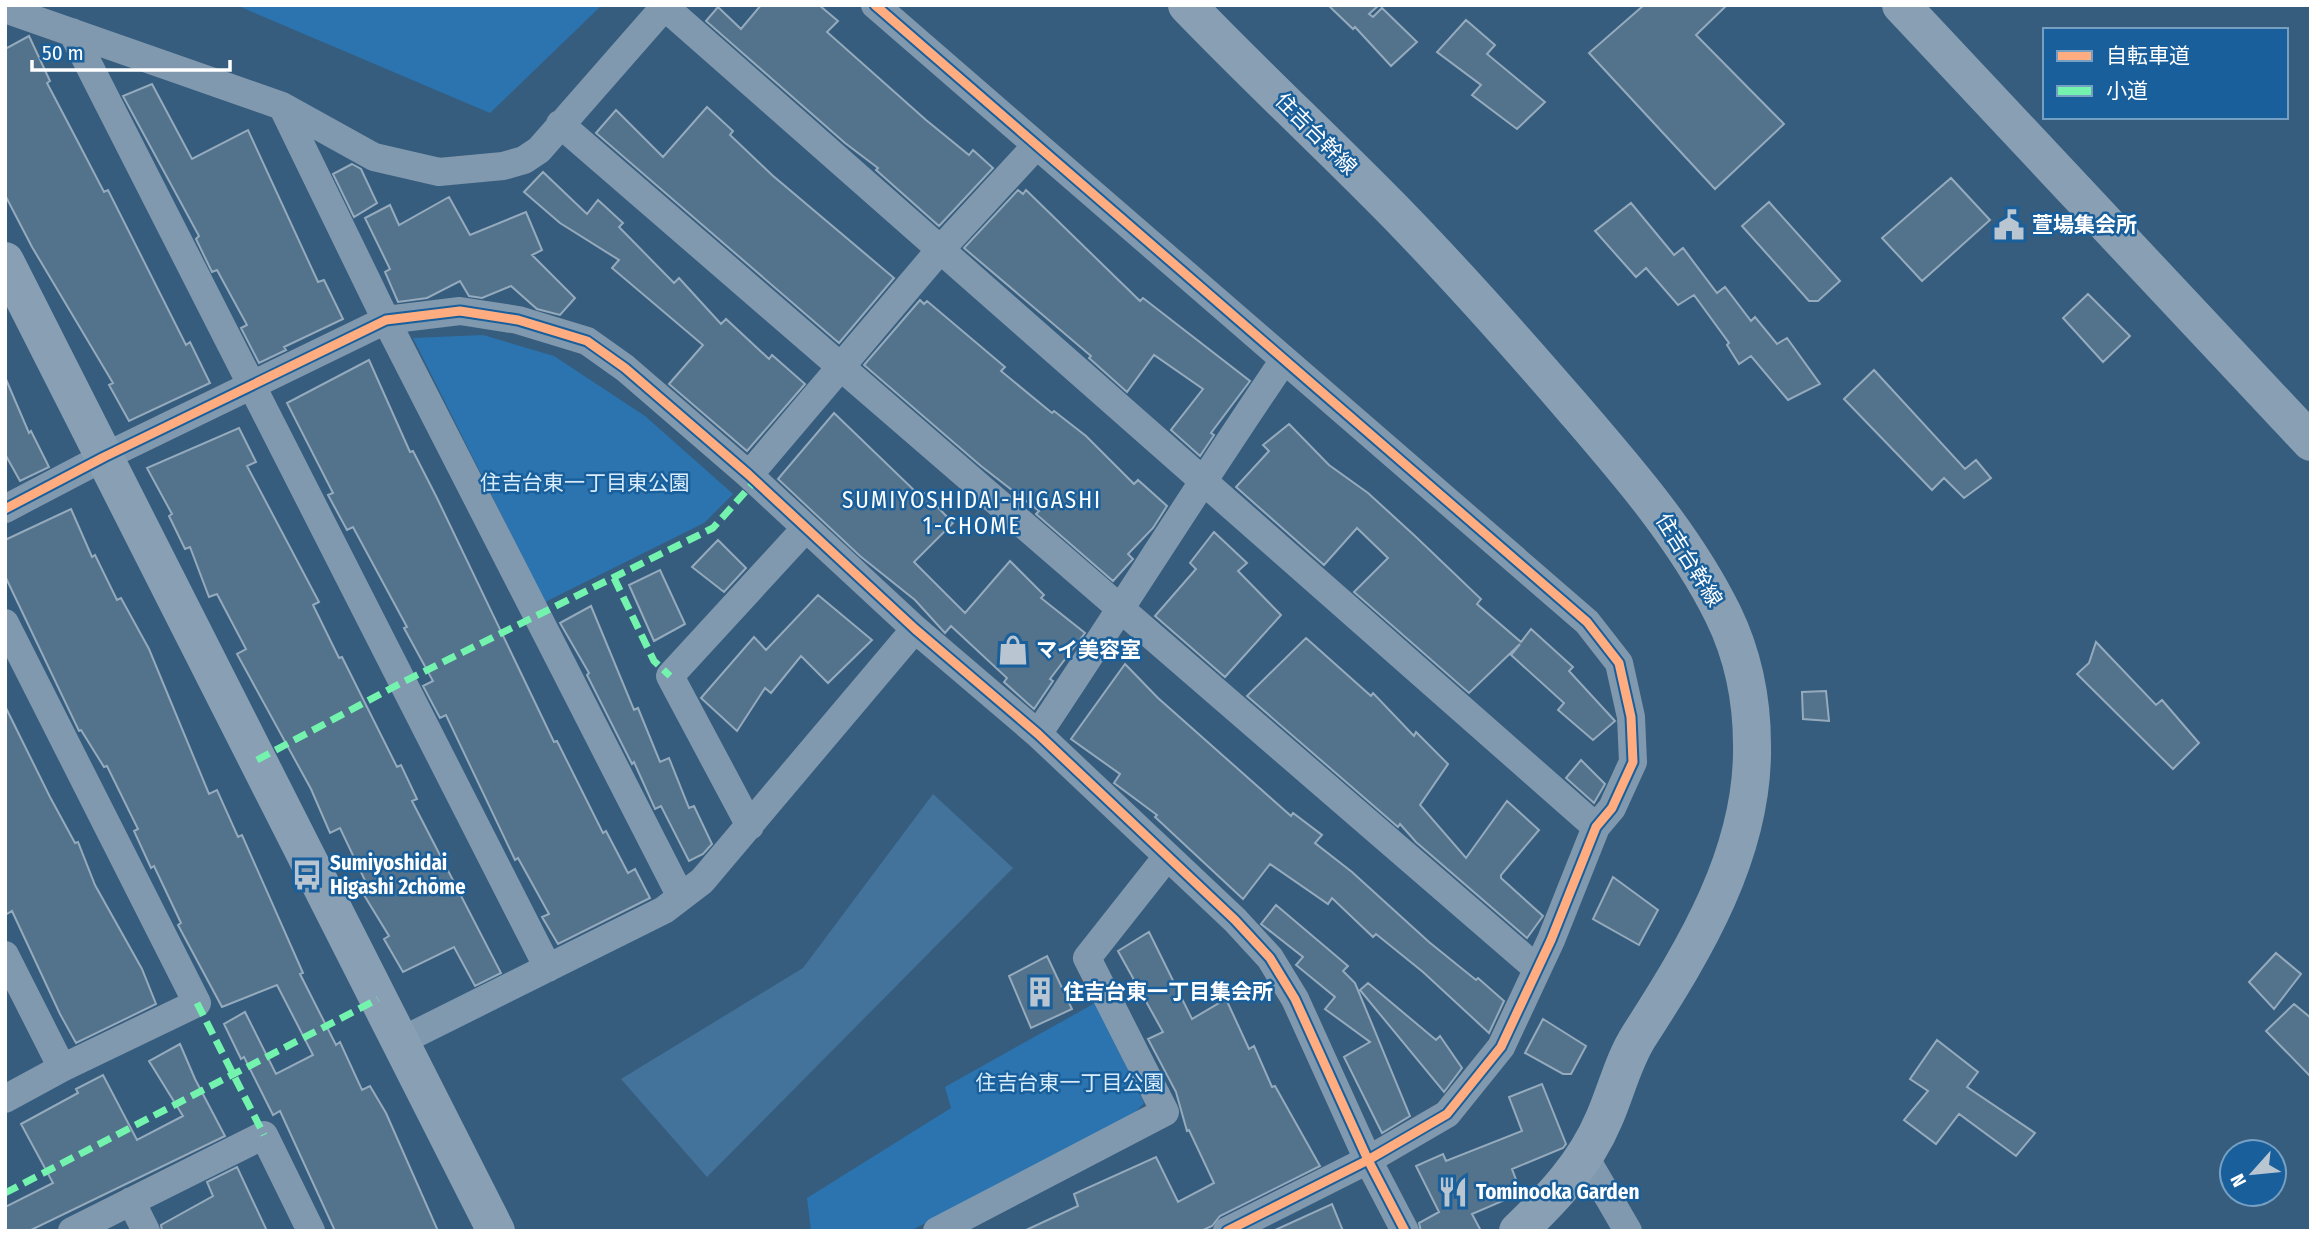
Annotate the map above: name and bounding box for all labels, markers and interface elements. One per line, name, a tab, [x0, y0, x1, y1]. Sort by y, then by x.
scale bar	[32, 28, 229, 72]
legend	[2043, 28, 2288, 119]
text: 50 m	[42, 40, 84, 66]
text: 自転車道	[2106, 43, 2190, 69]
text: 小道	[2106, 78, 2148, 104]
street label: 住吉台幹線	[1270, 88, 1362, 180]
public building icon: 萱場集会所	[1992, 208, 2026, 242]
place label: 萱場集会所	[2032, 212, 2137, 238]
park label: 住吉台東一丁目東公園	[480, 470, 690, 496]
district label: SUMIYOSHIDAI-HIGASHI 1-CHOME	[842, 486, 1102, 540]
street label: 住吉台幹線	[1650, 509, 1728, 611]
shop icon: マイ美容室	[996, 633, 1030, 667]
place label: マイ美容室	[1036, 637, 1141, 663]
place label: Sumiyoshidai Higashi 2chōme	[330, 850, 466, 900]
bus stop icon: Sumiyoshidai Higashi 2chōme	[290, 858, 324, 892]
building icon: 住吉台東一丁目集会所	[1023, 975, 1057, 1009]
place label: 住吉台東一丁目集会所	[1063, 979, 1273, 1005]
park label: 住吉台東一丁目公園	[976, 1070, 1165, 1096]
north arrow	[2218, 1138, 2288, 1208]
text: N	[2225, 1170, 2251, 1191]
restaurant icon: Tominooka Garden	[1436, 1175, 1470, 1209]
place label: Tominooka Garden	[1476, 1179, 1639, 1205]

